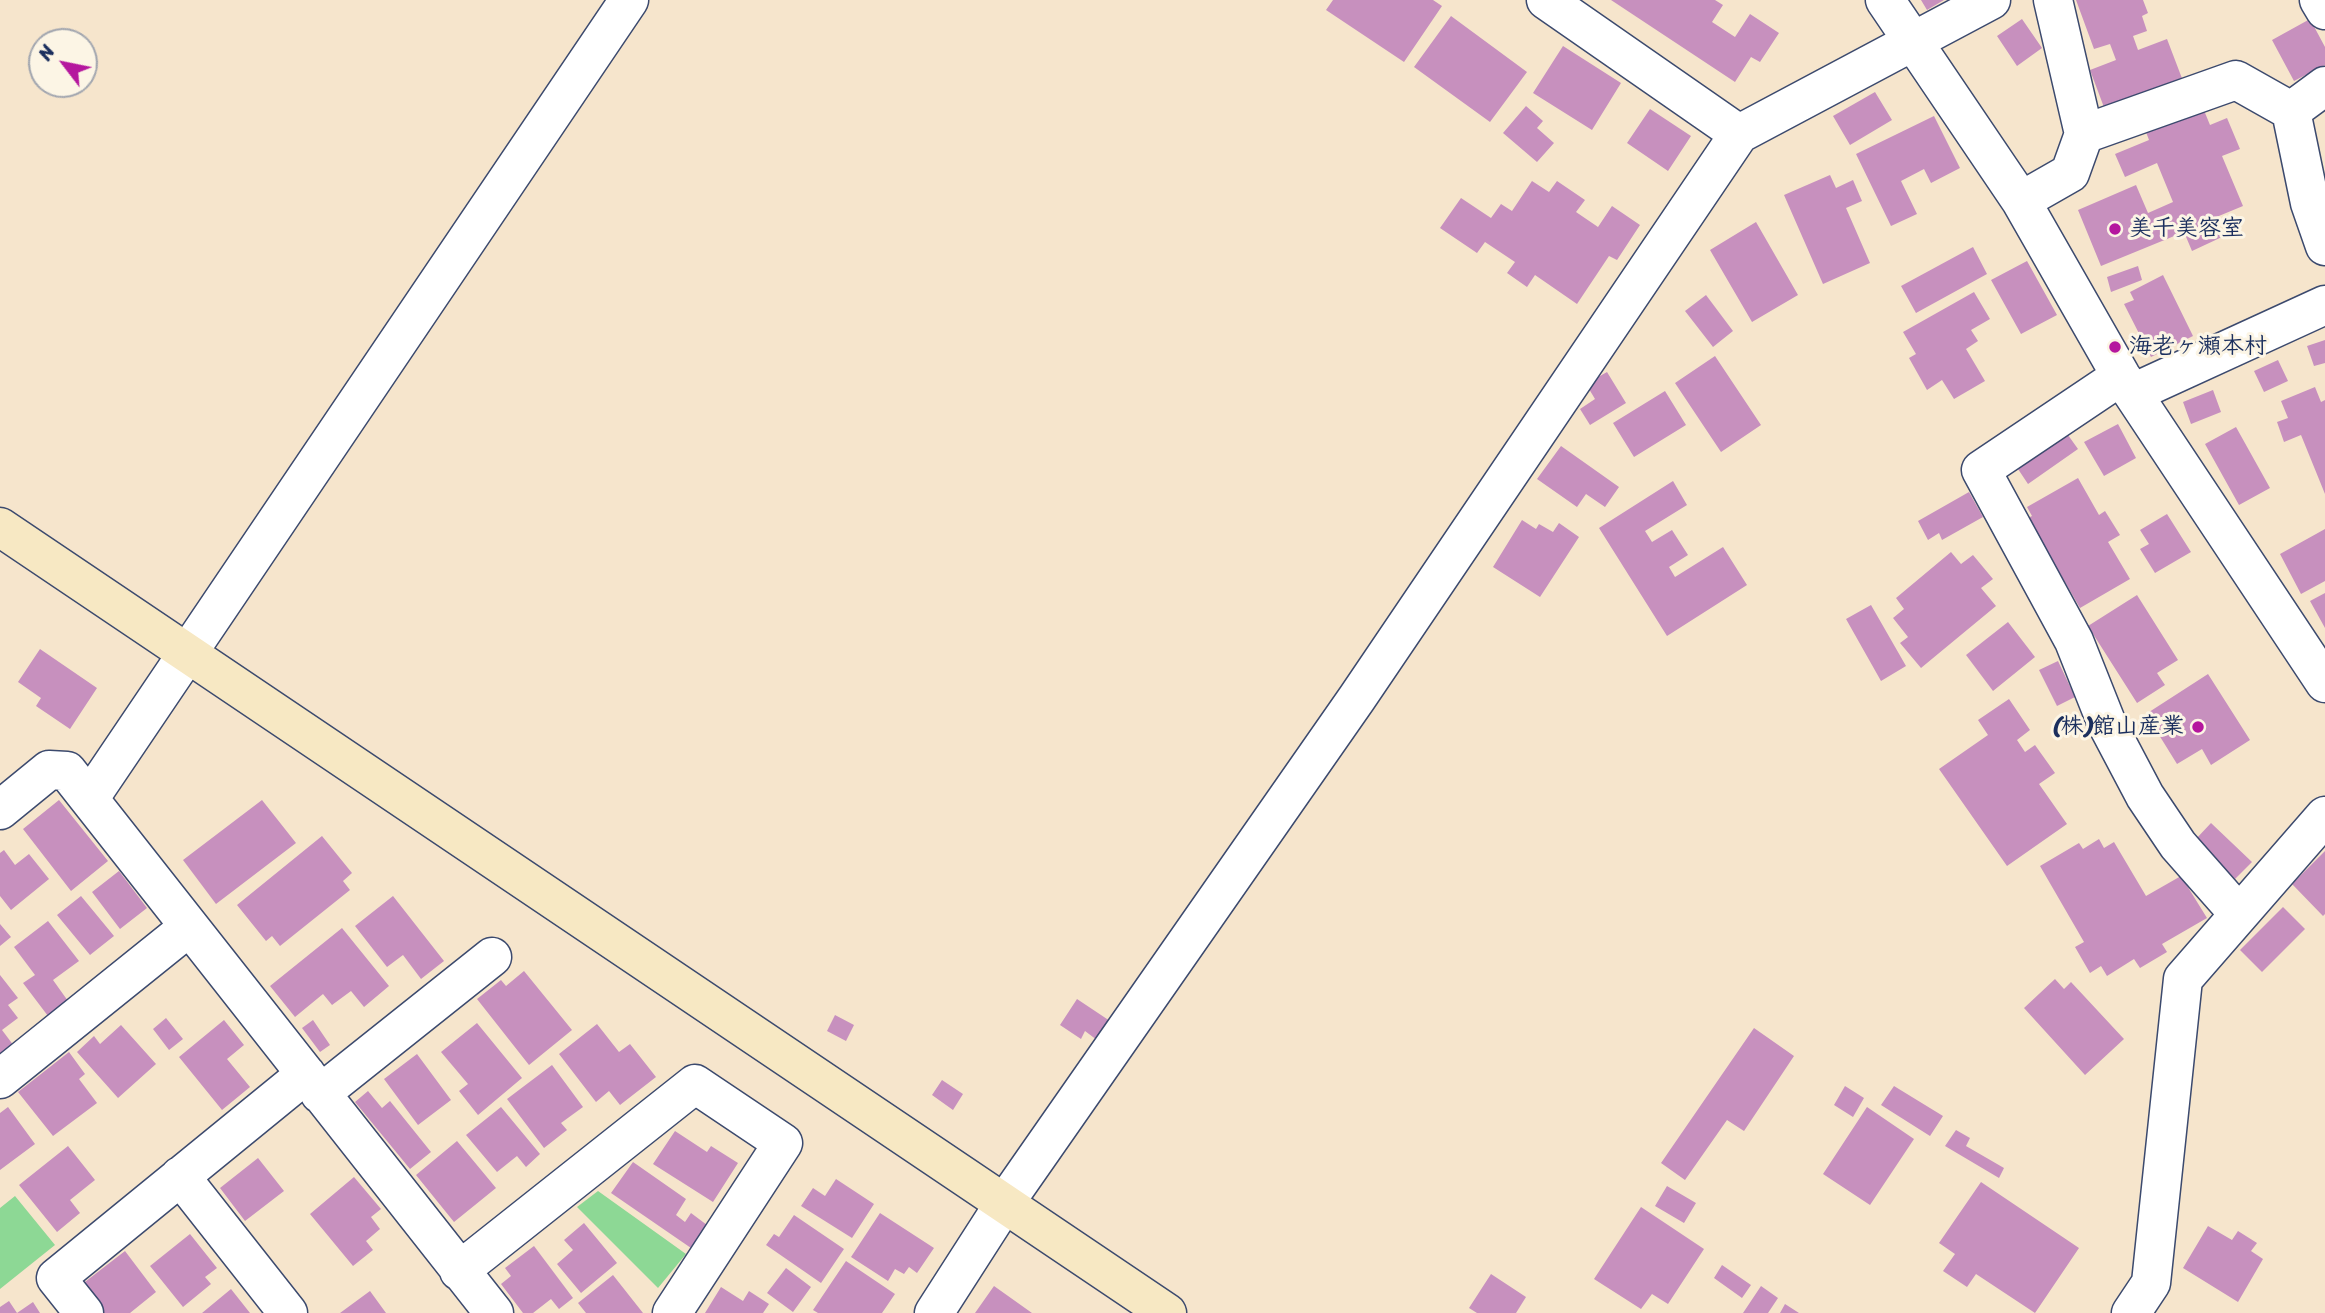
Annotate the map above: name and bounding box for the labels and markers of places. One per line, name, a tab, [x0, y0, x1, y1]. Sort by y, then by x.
place label: 美千美容室	[2129, 215, 2244, 243]
marker: 美千美容室	[2107, 221, 2123, 237]
place label: 海老ヶ瀬本村	[2129, 333, 2267, 361]
marker: 海老ヶ瀬本村	[2107, 339, 2123, 355]
place label: (株)館山産業	[2053, 713, 2184, 741]
marker: (株)館山産業	[2190, 719, 2206, 735]

